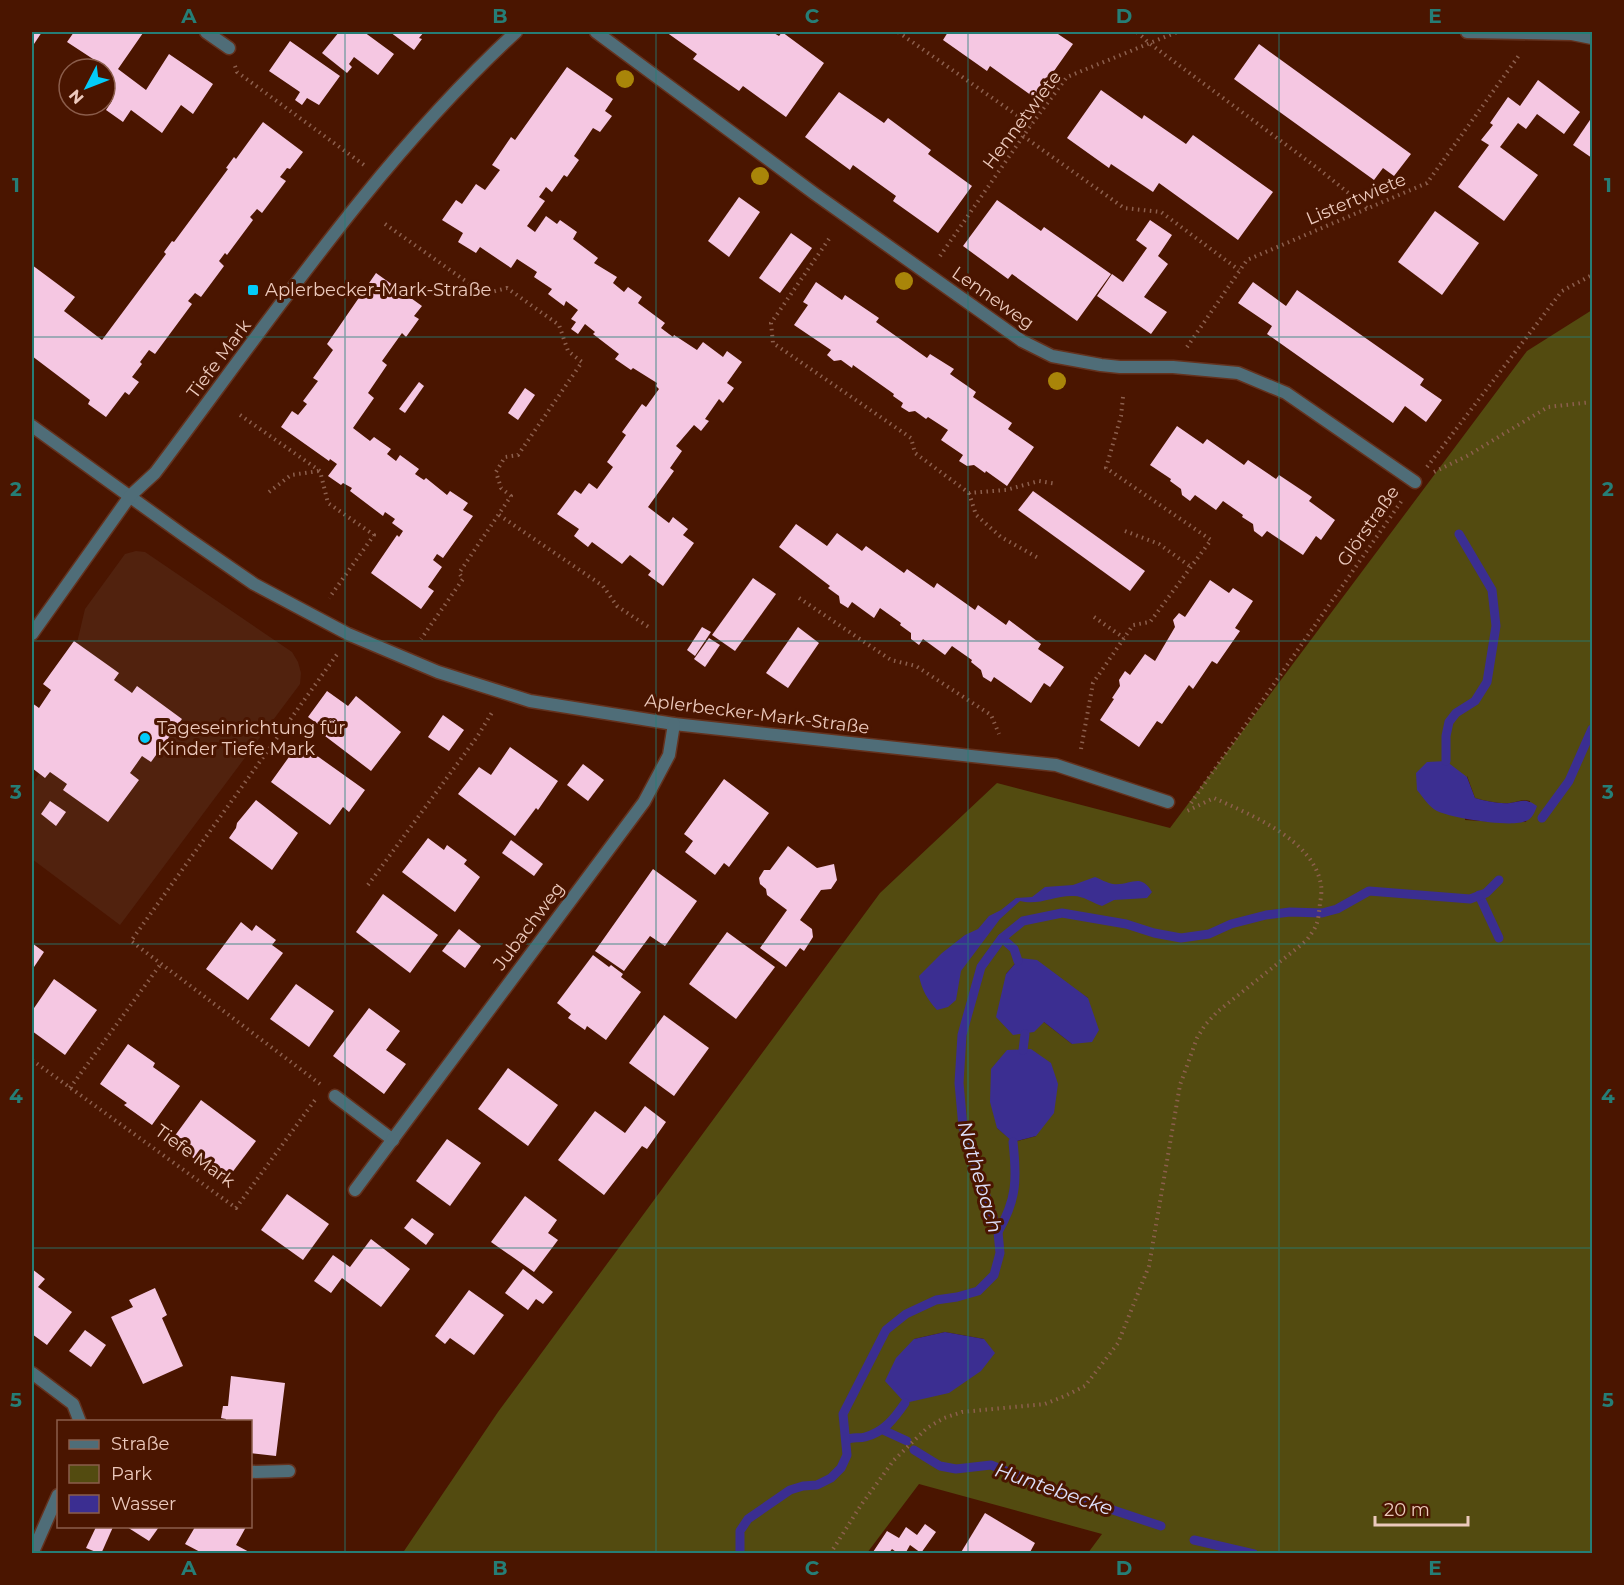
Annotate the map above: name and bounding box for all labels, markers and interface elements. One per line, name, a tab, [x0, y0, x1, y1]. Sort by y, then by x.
text: A	[180, 4, 197, 28]
text: B	[492, 4, 508, 28]
text: C	[805, 4, 820, 28]
text: D	[1116, 4, 1132, 28]
text: E	[1428, 4, 1442, 28]
north arrow	[57, 57, 117, 117]
street label: Hennetwiete	[978, 66, 1066, 173]
text: N	[65, 86, 88, 108]
street label: Listertwiete	[1303, 168, 1409, 230]
text: 1	[12, 173, 20, 197]
text: 1	[1604, 173, 1612, 197]
street label: Lenneweg	[948, 262, 1038, 334]
place label: Aplerbecker-Mark-Straße	[265, 279, 491, 301]
marker: Aplerbecker-Mark-Straße	[246, 283, 260, 297]
street label: Tiefe Mark	[182, 315, 256, 403]
text: 2	[10, 477, 22, 501]
text: 2	[1602, 477, 1614, 501]
street label: Glörstraße	[1332, 481, 1404, 571]
street label: Aplerbecker-Mark-Straße	[643, 689, 871, 739]
place label: Tageseinrichtung für Kinder Tiefe Mark	[157, 717, 345, 760]
marker: Tageseinrichtung für Kinder Tiefe Mark	[138, 731, 152, 745]
text: 3	[9, 780, 22, 804]
text: 3	[1601, 780, 1614, 804]
street label: Jubachweg	[488, 878, 569, 975]
text: 4	[9, 1084, 23, 1108]
text: 4	[1601, 1084, 1615, 1108]
water label: Nathebach	[953, 1118, 1007, 1236]
street label: Tiefe Mark	[151, 1120, 239, 1192]
text: 5	[10, 1388, 22, 1412]
text: 5	[1602, 1388, 1614, 1412]
legend	[57, 1420, 252, 1528]
text: Straße	[111, 1433, 170, 1455]
water label: Huntebecke	[992, 1458, 1116, 1520]
text: Park	[111, 1463, 152, 1485]
scale bar	[1375, 1489, 1468, 1527]
text: Wasser	[111, 1493, 176, 1515]
text: 20 m	[1384, 1499, 1430, 1521]
text: A	[180, 1556, 197, 1580]
text: B	[492, 1556, 508, 1580]
text: C	[805, 1556, 820, 1580]
text: D	[1116, 1556, 1132, 1580]
text: E	[1428, 1556, 1442, 1580]

